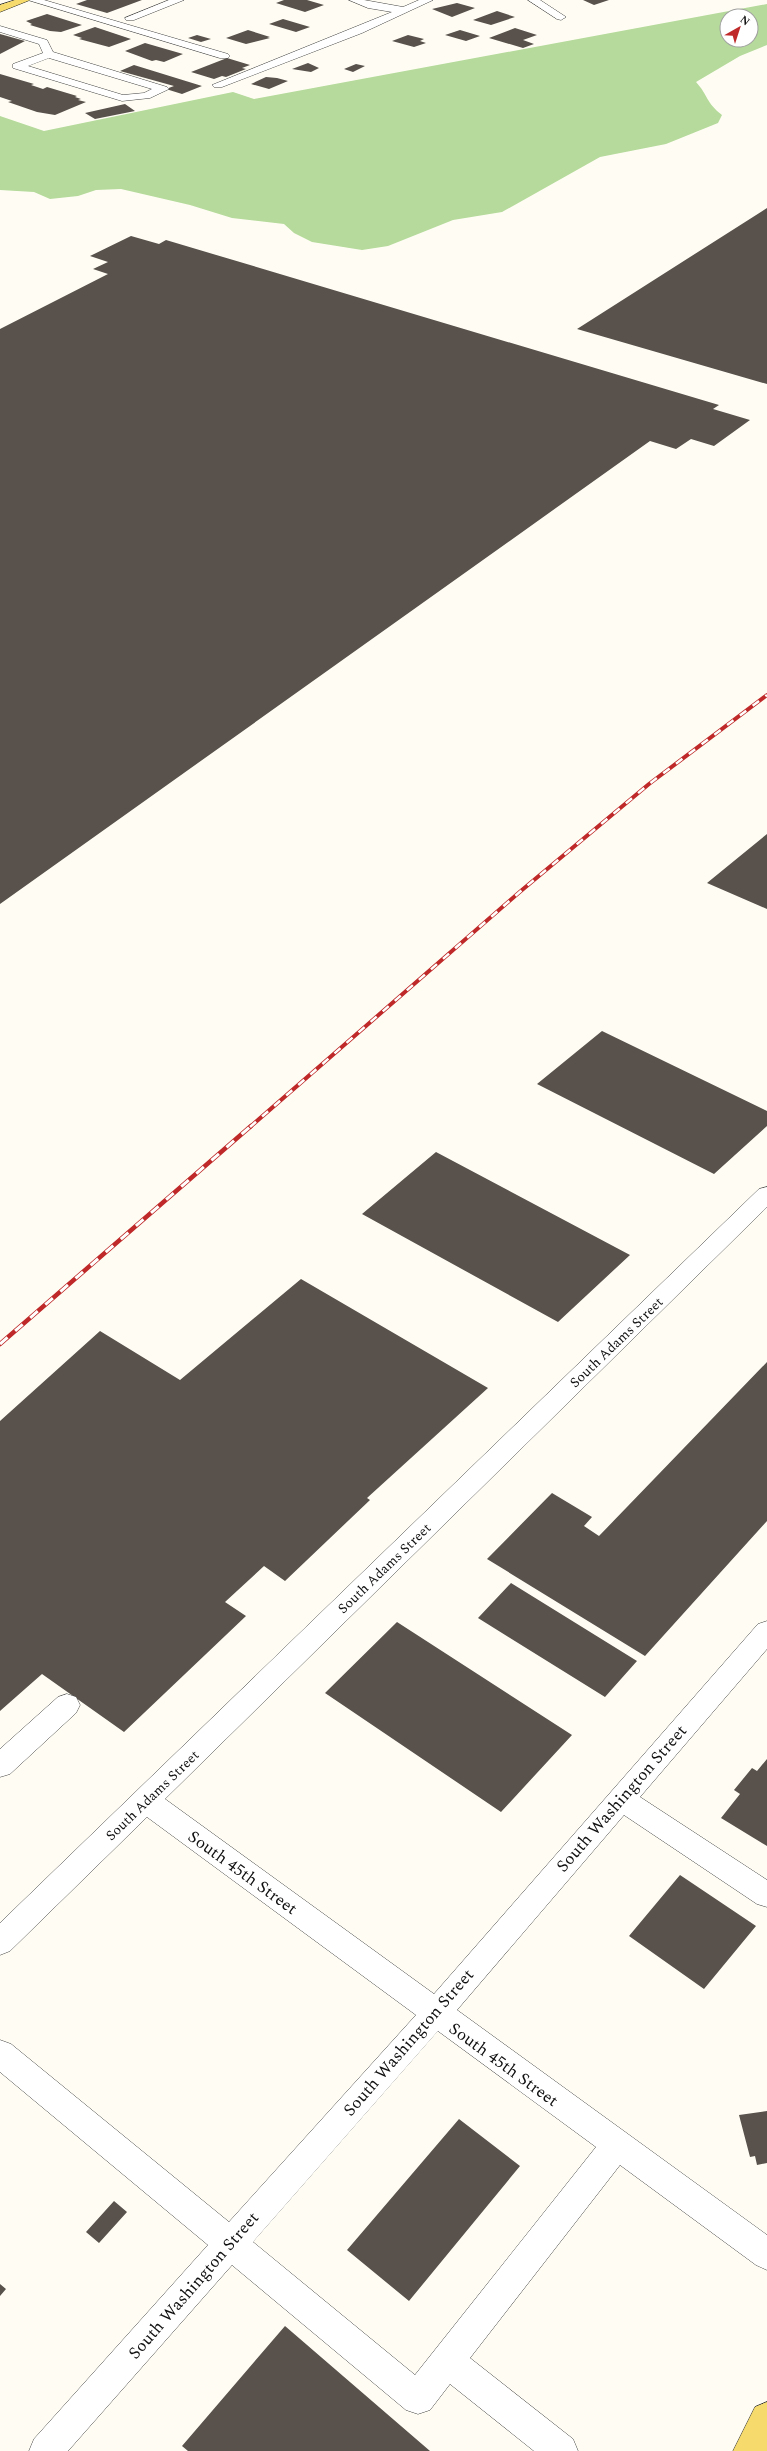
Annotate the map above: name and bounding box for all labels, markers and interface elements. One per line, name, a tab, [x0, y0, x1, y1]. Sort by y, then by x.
north arrow	[719, 8, 759, 48]
text: N	[736, 11, 754, 30]
street label: South Adams Street	[565, 1292, 668, 1393]
street label: South Adams Street	[333, 1518, 436, 1619]
street label: South Washington Street	[550, 1719, 693, 1878]
street label: South Adams Street	[101, 1745, 204, 1846]
street label: South 45th Street	[182, 1824, 303, 1922]
street label: South Washington Street	[337, 1963, 480, 2122]
street label: South 45th Street	[443, 2016, 564, 2114]
street label: South Washington Street	[122, 2206, 265, 2365]

